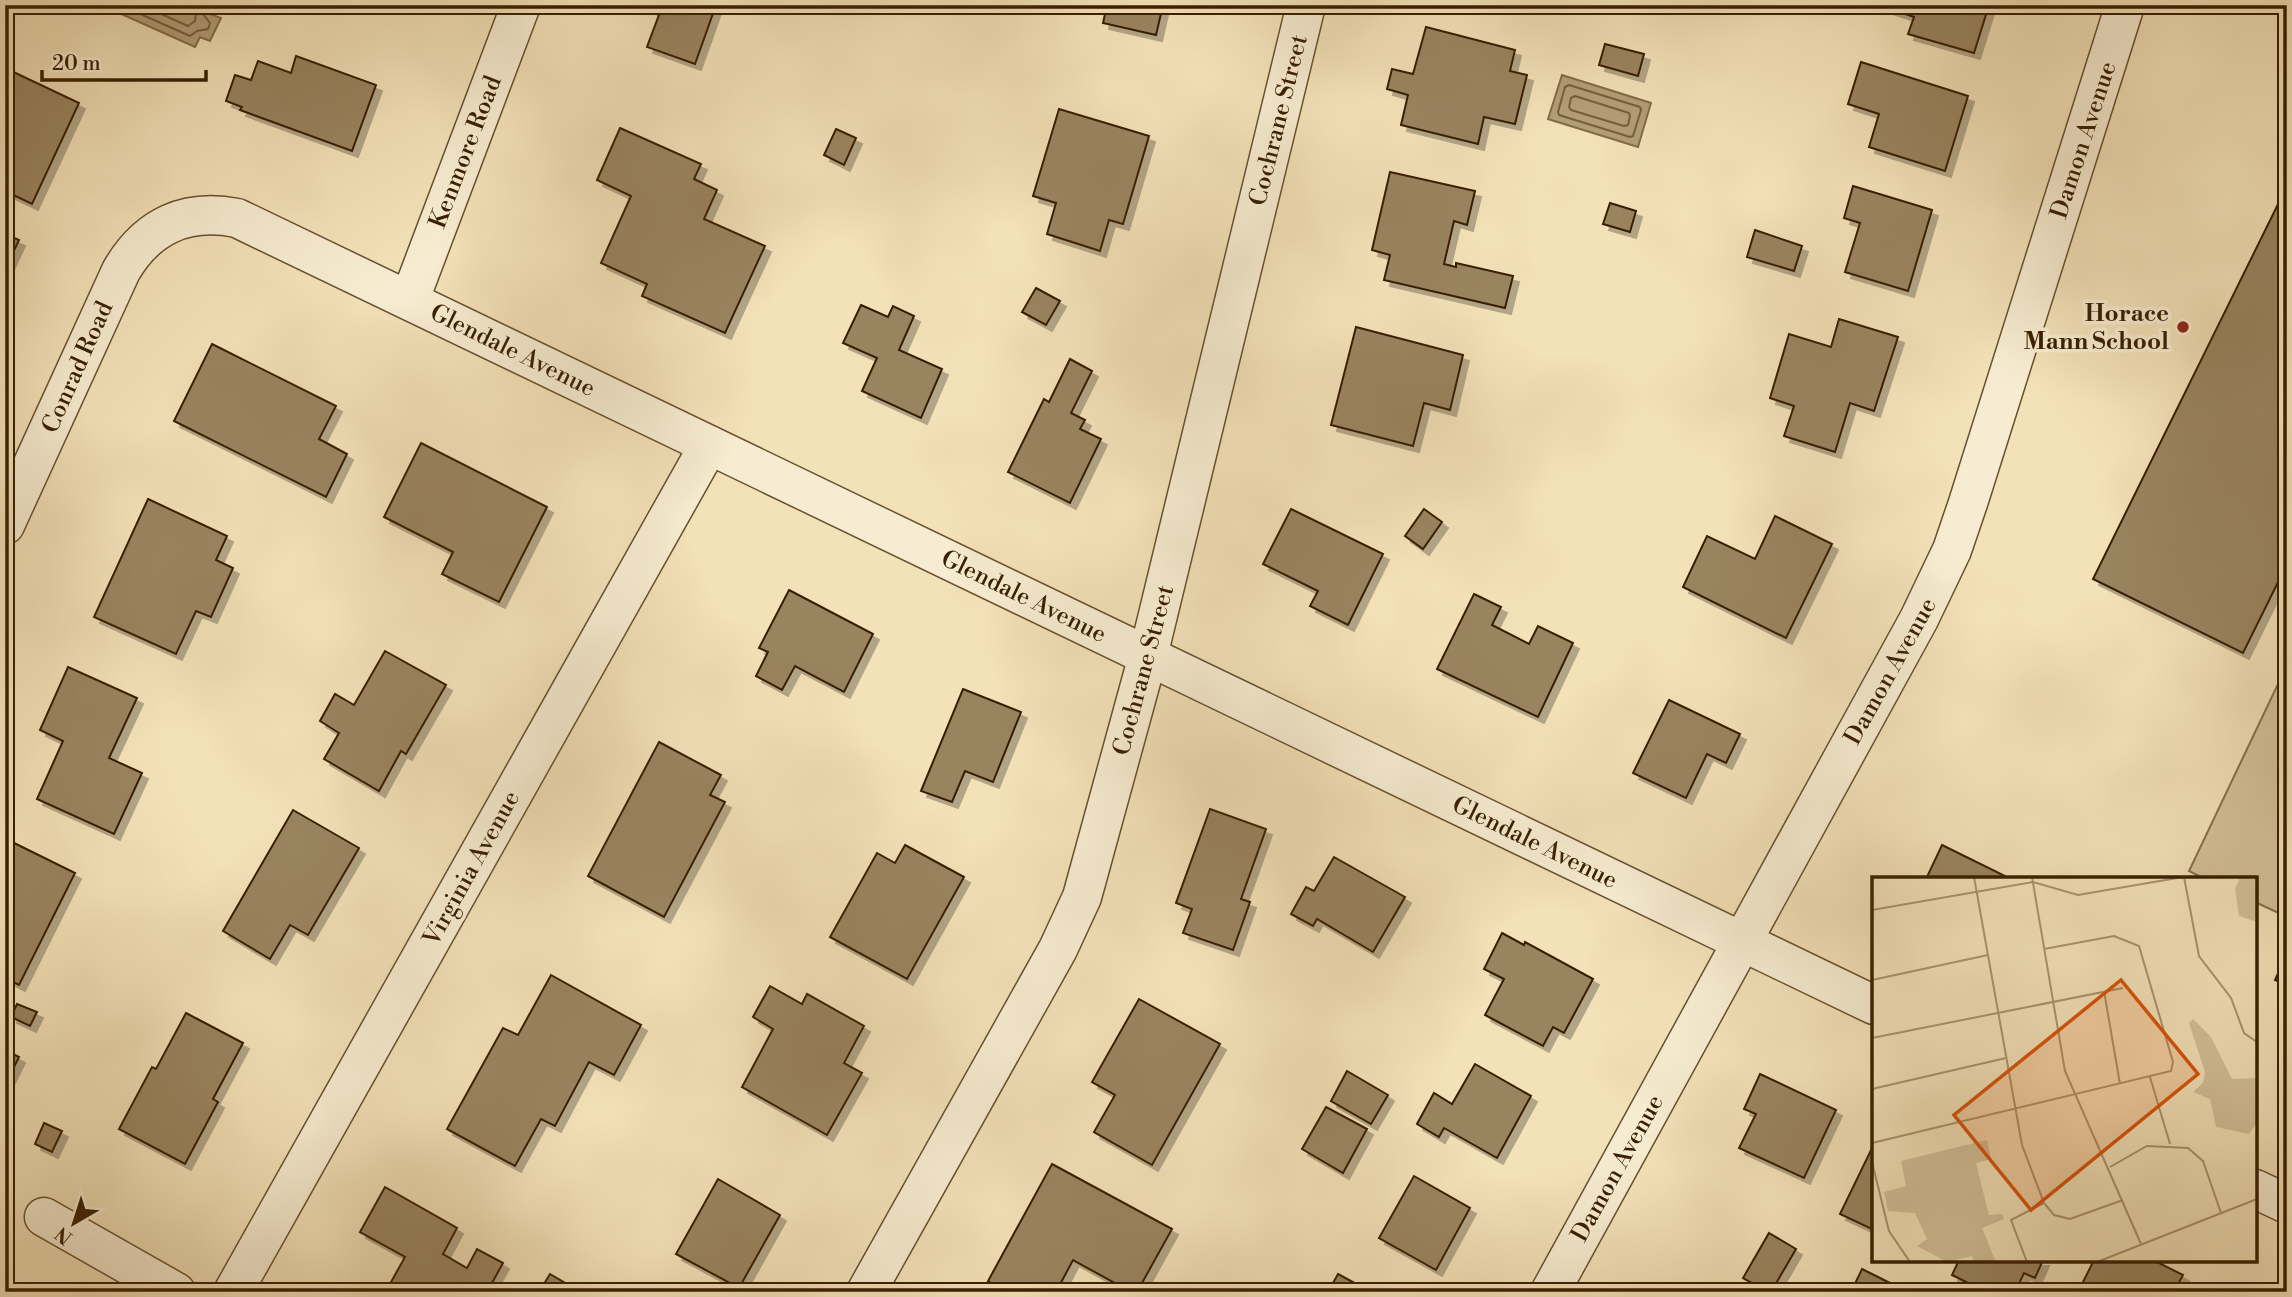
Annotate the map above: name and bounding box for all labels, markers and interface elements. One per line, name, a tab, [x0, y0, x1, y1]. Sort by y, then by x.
street label: Cochrane Street	[1243, 31, 1315, 209]
scale bar	[42, 38, 206, 82]
text: 20 m	[52, 51, 101, 77]
street label: Damon Avenue	[2044, 58, 2124, 223]
street label: Kenmore Road	[423, 71, 509, 233]
street label: Conrad Road	[36, 297, 120, 438]
street label: Glendale Avenue	[425, 298, 600, 404]
place label: Horace Mann School	[2023, 299, 2169, 357]
marker: Horace Mann School	[2175, 319, 2191, 335]
street label: Glendale Avenue	[936, 544, 1111, 650]
street label: Cochrane Street	[1107, 581, 1181, 759]
street label: Damon Avenue	[1838, 593, 1944, 750]
street label: Virginia Avenue	[416, 786, 527, 952]
street label: Glendale Avenue	[1447, 790, 1622, 896]
inset map	[1872, 877, 2257, 1262]
street label: Damon Avenue	[1565, 1090, 1671, 1247]
north arrow	[38, 1188, 108, 1258]
text: N	[51, 1221, 77, 1249]

